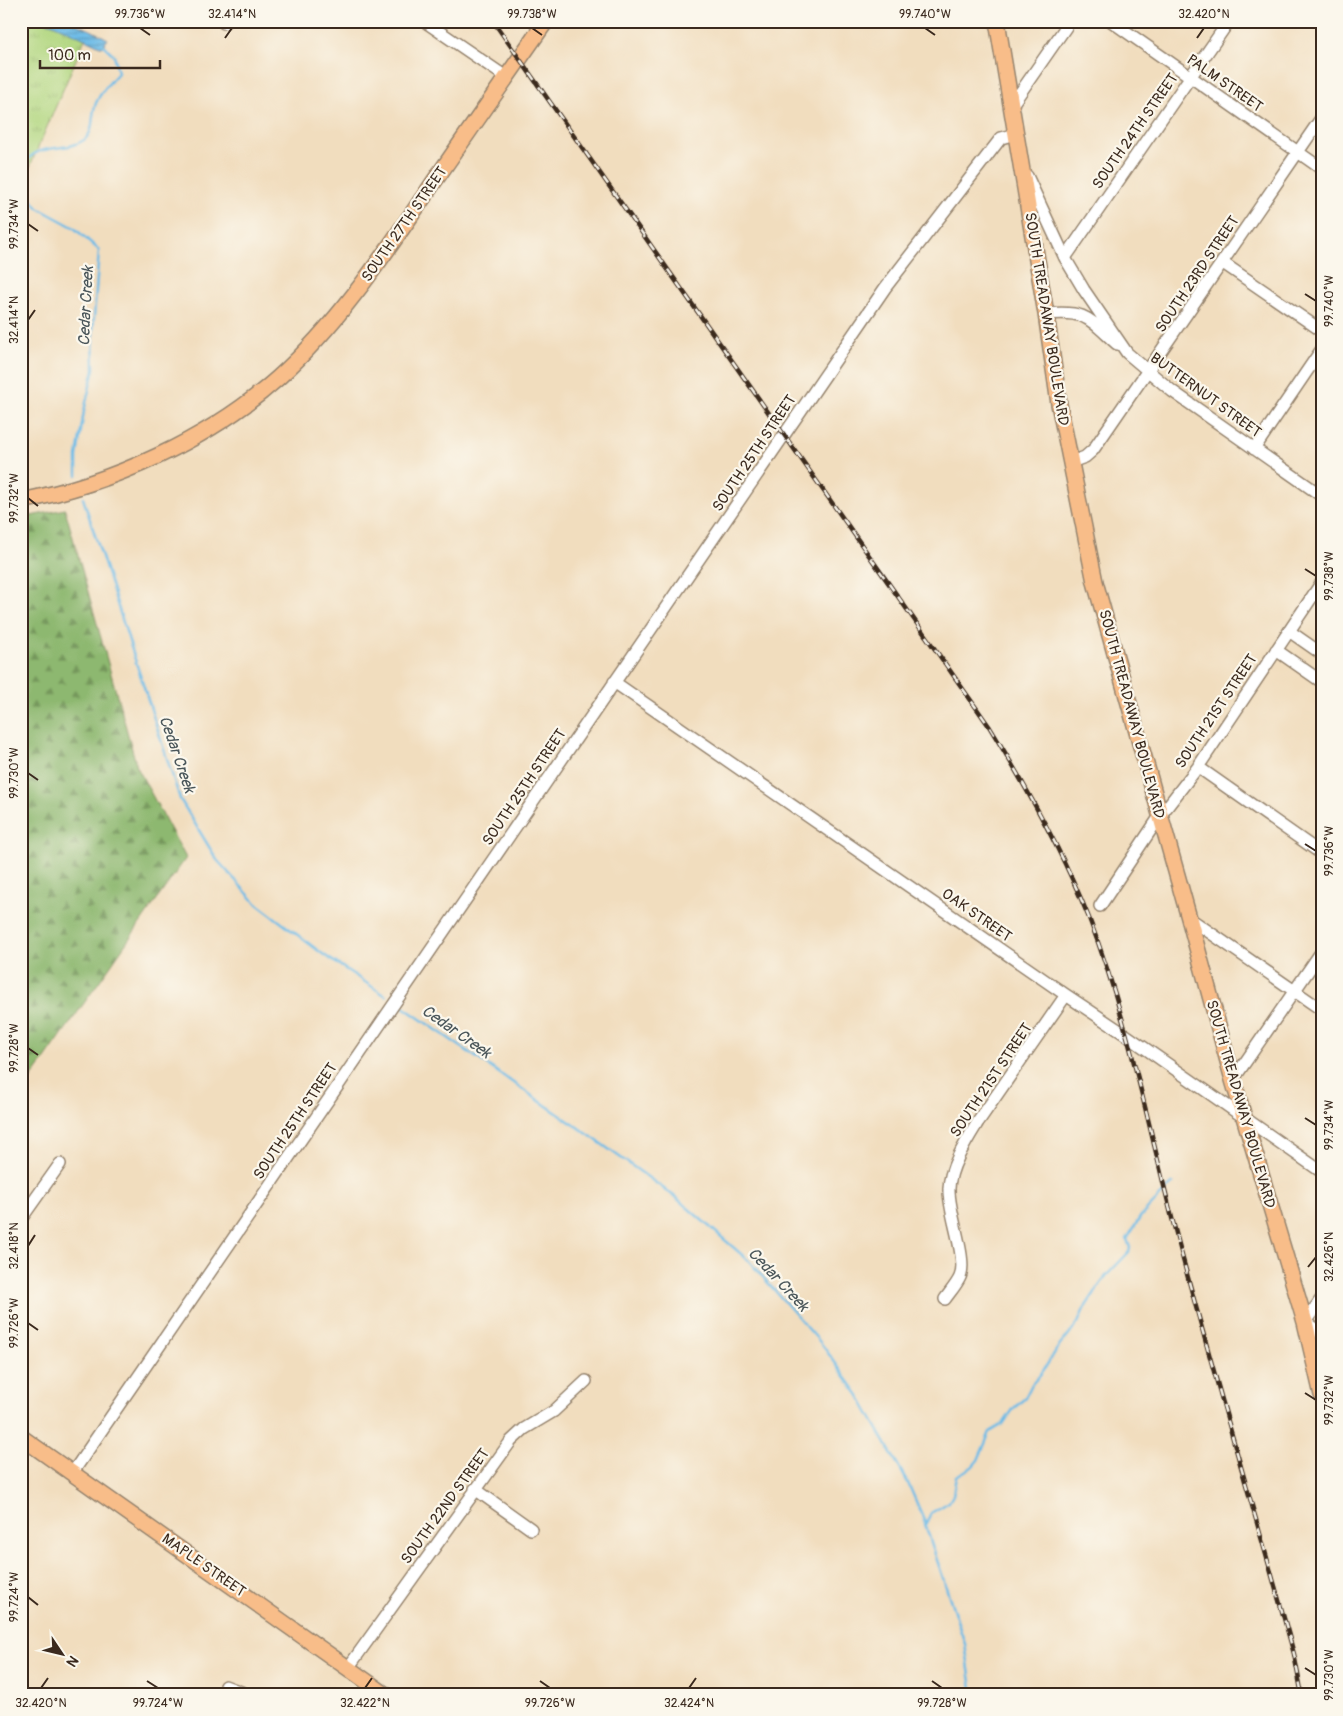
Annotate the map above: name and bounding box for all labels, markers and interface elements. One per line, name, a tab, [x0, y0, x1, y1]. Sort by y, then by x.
text: 99.736°W	[115, 7, 165, 22]
text: 32.414°N	[208, 7, 256, 22]
text: 99.738°W	[507, 7, 557, 22]
text: 99.740°W	[899, 7, 951, 22]
text: 32.420°N	[1178, 7, 1230, 22]
scale bar	[40, 38, 160, 70]
text: 100 m	[48, 46, 91, 65]
street label: PALM STREET	[1183, 50, 1266, 117]
street label: SOUTH 24TH STREET	[1088, 70, 1183, 193]
street label: SOUTH 27TH STREET	[358, 163, 451, 286]
text: 99.734°W	[7, 199, 22, 249]
street label: SOUTH TREADAWAY BOULEVARD	[1020, 211, 1073, 427]
street label: SOUTH 23RD STREET	[1151, 212, 1243, 336]
water label: Cedar Creek	[74, 264, 98, 346]
text: 99.740°W	[1322, 275, 1337, 327]
text: 32.414°N	[7, 296, 22, 344]
street label: BUTTERNUT STREET	[1146, 349, 1265, 442]
street label: SOUTH 25TH STREET	[708, 391, 800, 515]
text: 99.732°W	[7, 473, 22, 523]
text: 99.738°W	[1322, 551, 1337, 601]
street label: SOUTH TREADAWAY BOULEVARD	[1094, 608, 1169, 821]
street label: SOUTH 21ST STREET	[1171, 651, 1262, 772]
water label: Cedar Creek	[155, 713, 200, 797]
street label: SOUTH 25TH STREET	[478, 725, 570, 849]
text: 99.730°W	[7, 747, 22, 799]
text: 99.736°W	[1322, 826, 1337, 876]
street label: OAK STREET	[938, 884, 1015, 946]
street label: SOUTH TREADAWAY BOULEVARD	[1202, 998, 1279, 1210]
water label: Cedar Creek	[418, 1001, 496, 1064]
street label: SOUTH 21ST STREET	[946, 1020, 1037, 1141]
text: 99.728°W	[7, 1023, 22, 1073]
street label: SOUTH 25TH STREET	[249, 1059, 341, 1183]
text: 99.734°W	[1322, 1100, 1337, 1150]
text: 32.418°N	[7, 1222, 22, 1270]
text: 32.426°N	[1322, 1232, 1337, 1282]
water label: Cedar Creek	[744, 1244, 814, 1317]
text: 99.726°W	[7, 1298, 22, 1348]
text: 99.732°W	[1322, 1375, 1337, 1425]
street label: SOUTH 22ND STREET	[397, 1445, 494, 1568]
street label: MAPLE STREET	[158, 1530, 249, 1601]
text: 99.724°W	[7, 1572, 22, 1622]
north arrow	[38, 1628, 88, 1678]
text: 99.730°W	[1322, 1649, 1337, 1701]
text: N	[63, 1652, 82, 1670]
text: 32.420°N	[15, 1696, 67, 1711]
text: 99.724°W	[133, 1696, 183, 1711]
text: 32.422°N	[340, 1696, 390, 1711]
text: 99.726°W	[525, 1696, 575, 1711]
text: 32.424°N	[664, 1696, 714, 1711]
text: 99.728°W	[917, 1696, 967, 1711]

